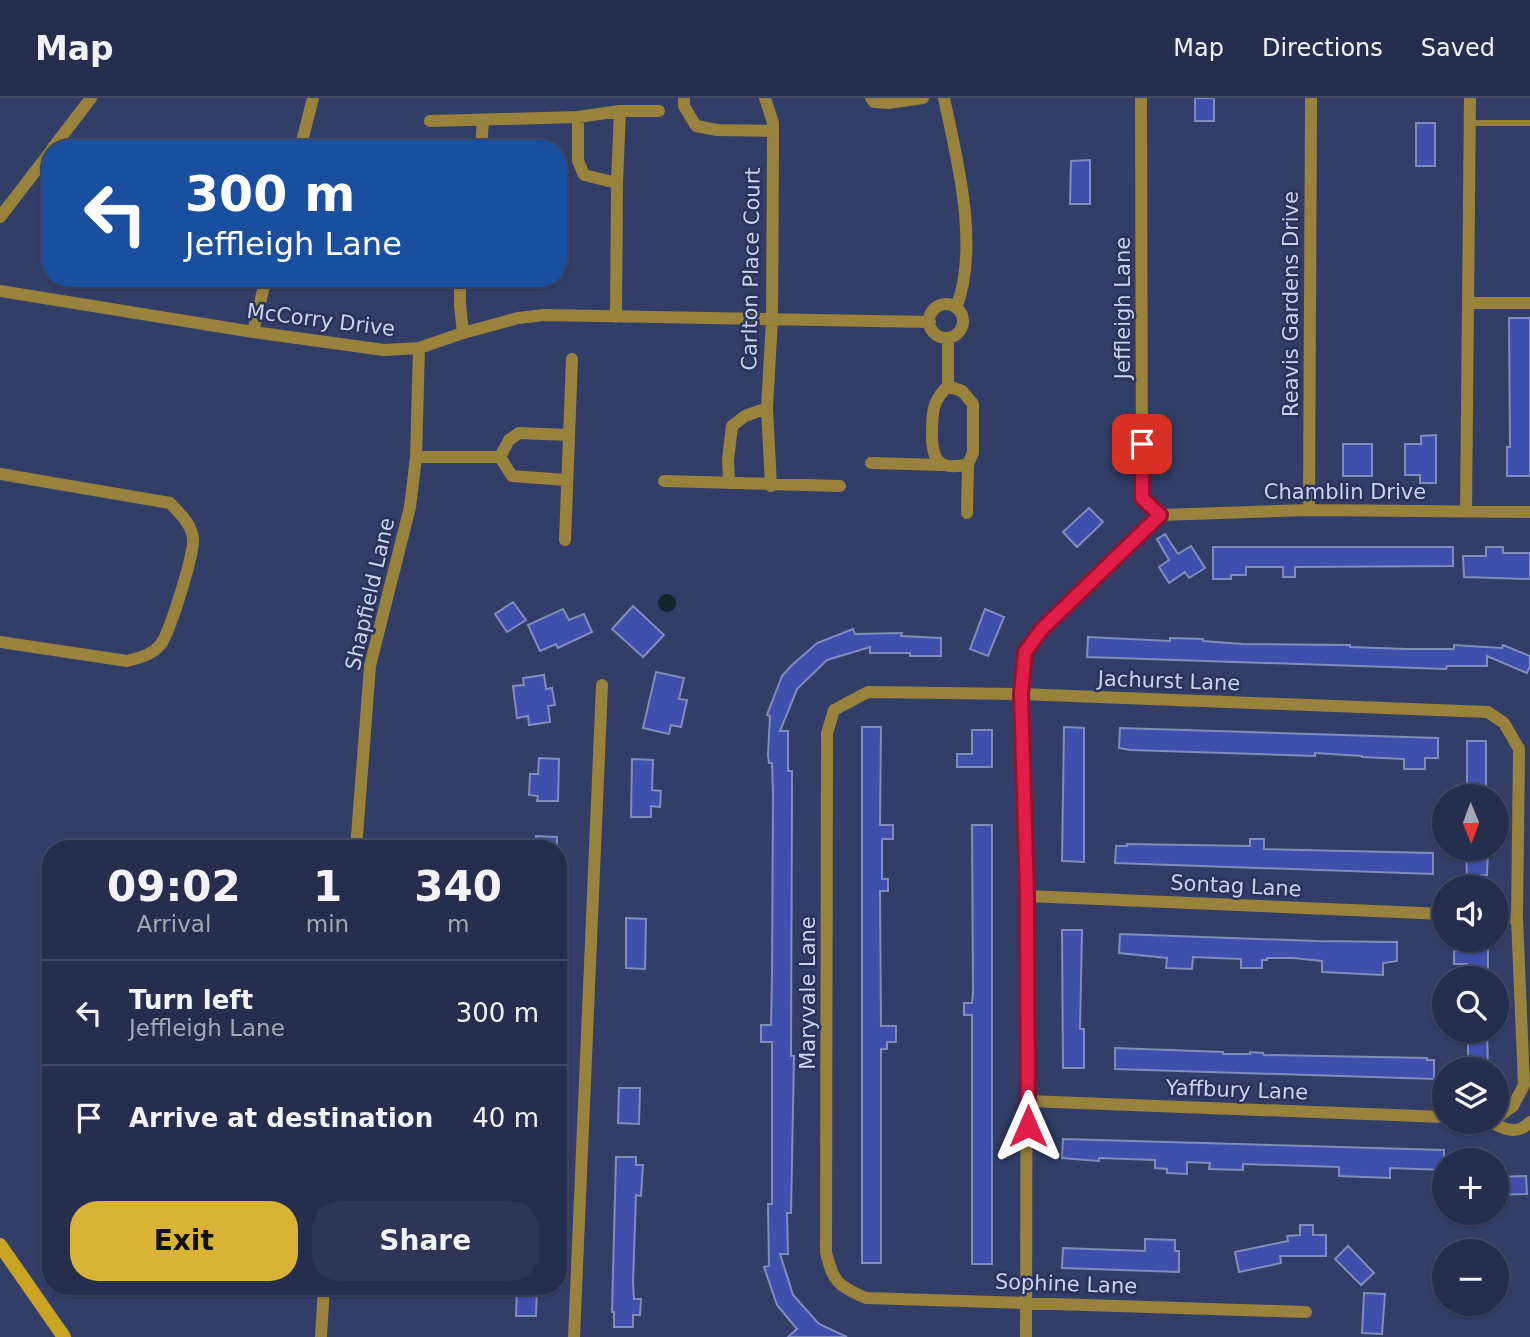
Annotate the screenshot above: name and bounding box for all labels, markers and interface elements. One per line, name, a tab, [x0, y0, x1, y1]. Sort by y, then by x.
text: Map	[35, 29, 114, 68]
text: Map	[1173, 34, 1224, 62]
text: Directions	[1262, 34, 1383, 62]
text: Saved	[1421, 34, 1495, 62]
text: 300 m	[185, 166, 355, 223]
street label: Carlton Place Court	[737, 167, 765, 371]
icon: left	[70, 168, 161, 259]
street label: Reavis Gardens Drive	[1279, 191, 1303, 417]
text: Jeffleigh Lane	[185, 225, 402, 263]
street label: Jeffleigh Lane	[1111, 237, 1135, 381]
street label: McCorry Drive	[246, 299, 396, 341]
pin	[1112, 414, 1172, 474]
icon: arrive	[1123, 425, 1161, 463]
street label: Chamblin Drive	[1264, 480, 1426, 504]
street label: Shapfield Lane	[341, 515, 399, 673]
street label: Jachurst Lane	[1095, 666, 1241, 695]
north arrow	[1432, 784, 1508, 861]
map controls	[1432, 784, 1509, 1316]
text: 09:02	[107, 862, 241, 911]
text: 1	[313, 862, 342, 911]
text: 340	[414, 862, 502, 911]
street label: Sontag Lane	[1170, 871, 1302, 901]
button: sound	[1432, 875, 1509, 952]
text: Arrival	[137, 911, 211, 937]
text: min	[306, 911, 349, 937]
text: m	[447, 911, 469, 937]
street label: Maryvale Lane	[796, 916, 820, 1070]
button: search	[1432, 966, 1509, 1043]
text: Turn left	[129, 985, 253, 1015]
icon: left	[70, 994, 108, 1032]
text: 300 m	[456, 998, 539, 1028]
text: Jeffleigh Lane	[129, 1015, 285, 1041]
button: layers	[1432, 1057, 1509, 1134]
street label: Yaffbury Lane	[1164, 1075, 1309, 1104]
position arrow	[991, 1089, 1065, 1163]
icon: arrive	[70, 1099, 108, 1137]
text: Arrive at destination	[129, 1103, 433, 1133]
text: 40 m	[472, 1103, 539, 1133]
button: +	[1432, 1148, 1509, 1225]
button: Exit	[70, 1201, 298, 1281]
button: Share	[312, 1201, 539, 1281]
button: −	[1432, 1239, 1509, 1316]
street label: Sophine Lane	[994, 1270, 1138, 1298]

